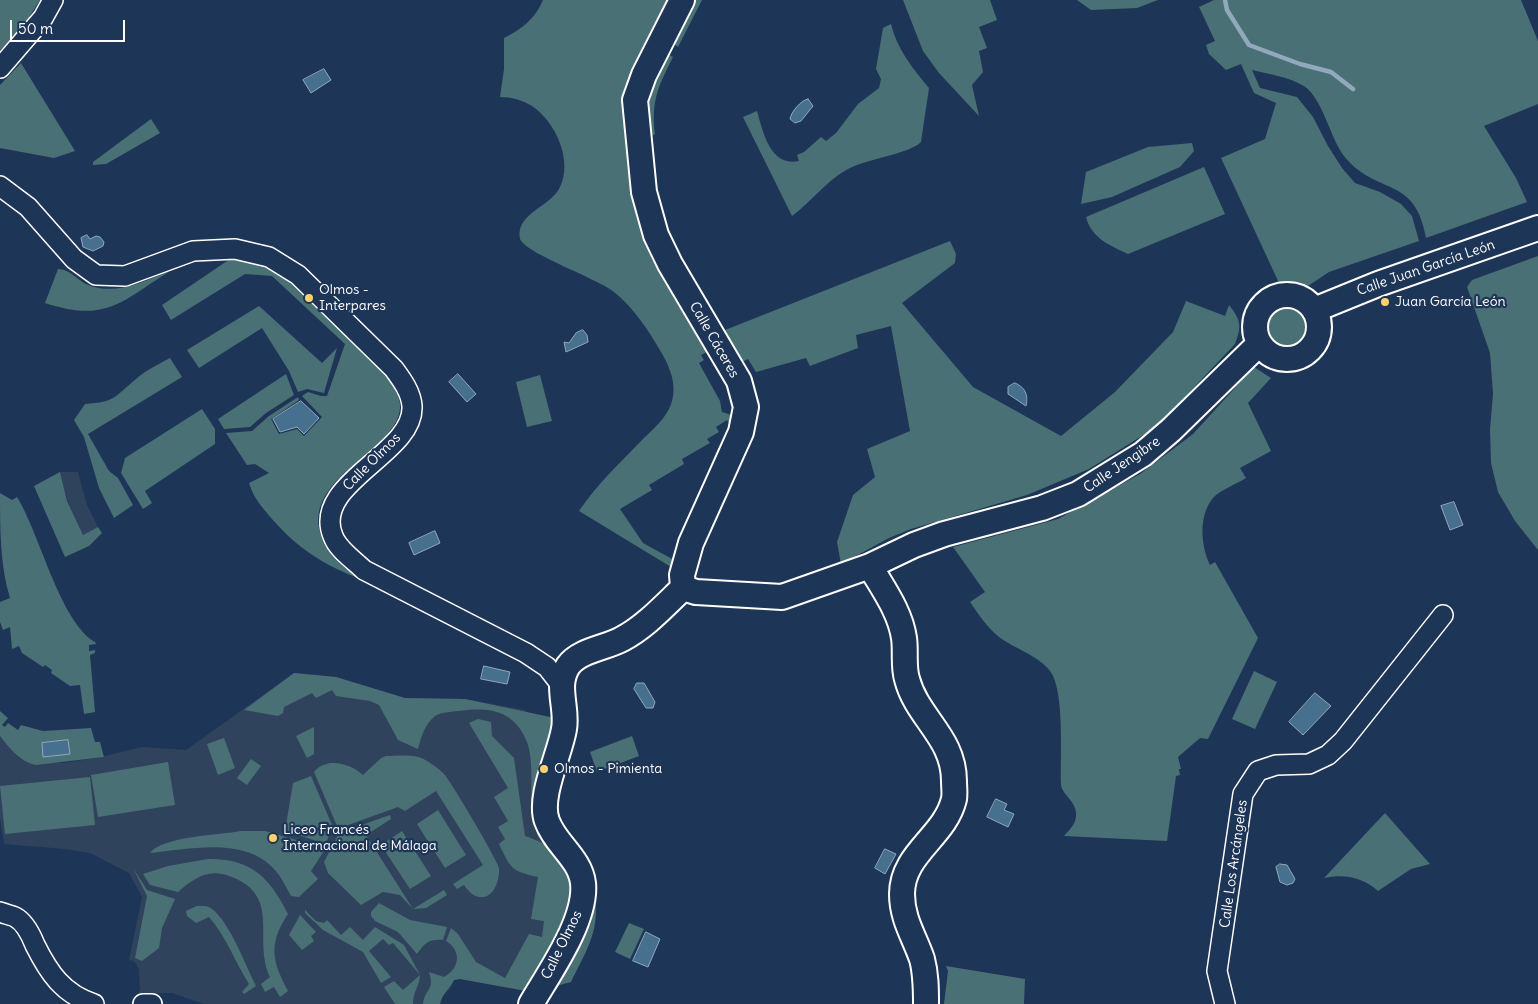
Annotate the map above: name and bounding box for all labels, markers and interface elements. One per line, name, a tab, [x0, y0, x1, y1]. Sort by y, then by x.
scale bar	[12, 10, 128, 42]
text: 50 m	[18, 19, 53, 38]
street label: Calle Juan García León	[1355, 236, 1497, 300]
place label: Olmos - Interpares	[319, 282, 386, 314]
marker: Olmos - Interpares	[303, 292, 315, 304]
place label: Juan García León	[1395, 294, 1506, 310]
marker: Juan García León	[1379, 296, 1391, 308]
street label: Calle Cáceres	[686, 299, 742, 381]
street label: Calle Olmos	[340, 430, 404, 494]
street label: Calle Jengibre	[1081, 433, 1163, 497]
place label: Olmos - Pimienta	[554, 761, 662, 777]
marker: Olmos - Pimienta	[538, 763, 550, 775]
street label: Calle Los Arcángeles	[1217, 799, 1251, 929]
place label: Liceo Francés Internacional de Málaga	[283, 822, 437, 854]
marker: Liceo Francés Internacional de Málaga	[267, 832, 279, 844]
street label: Calle Olmos	[538, 908, 586, 982]

